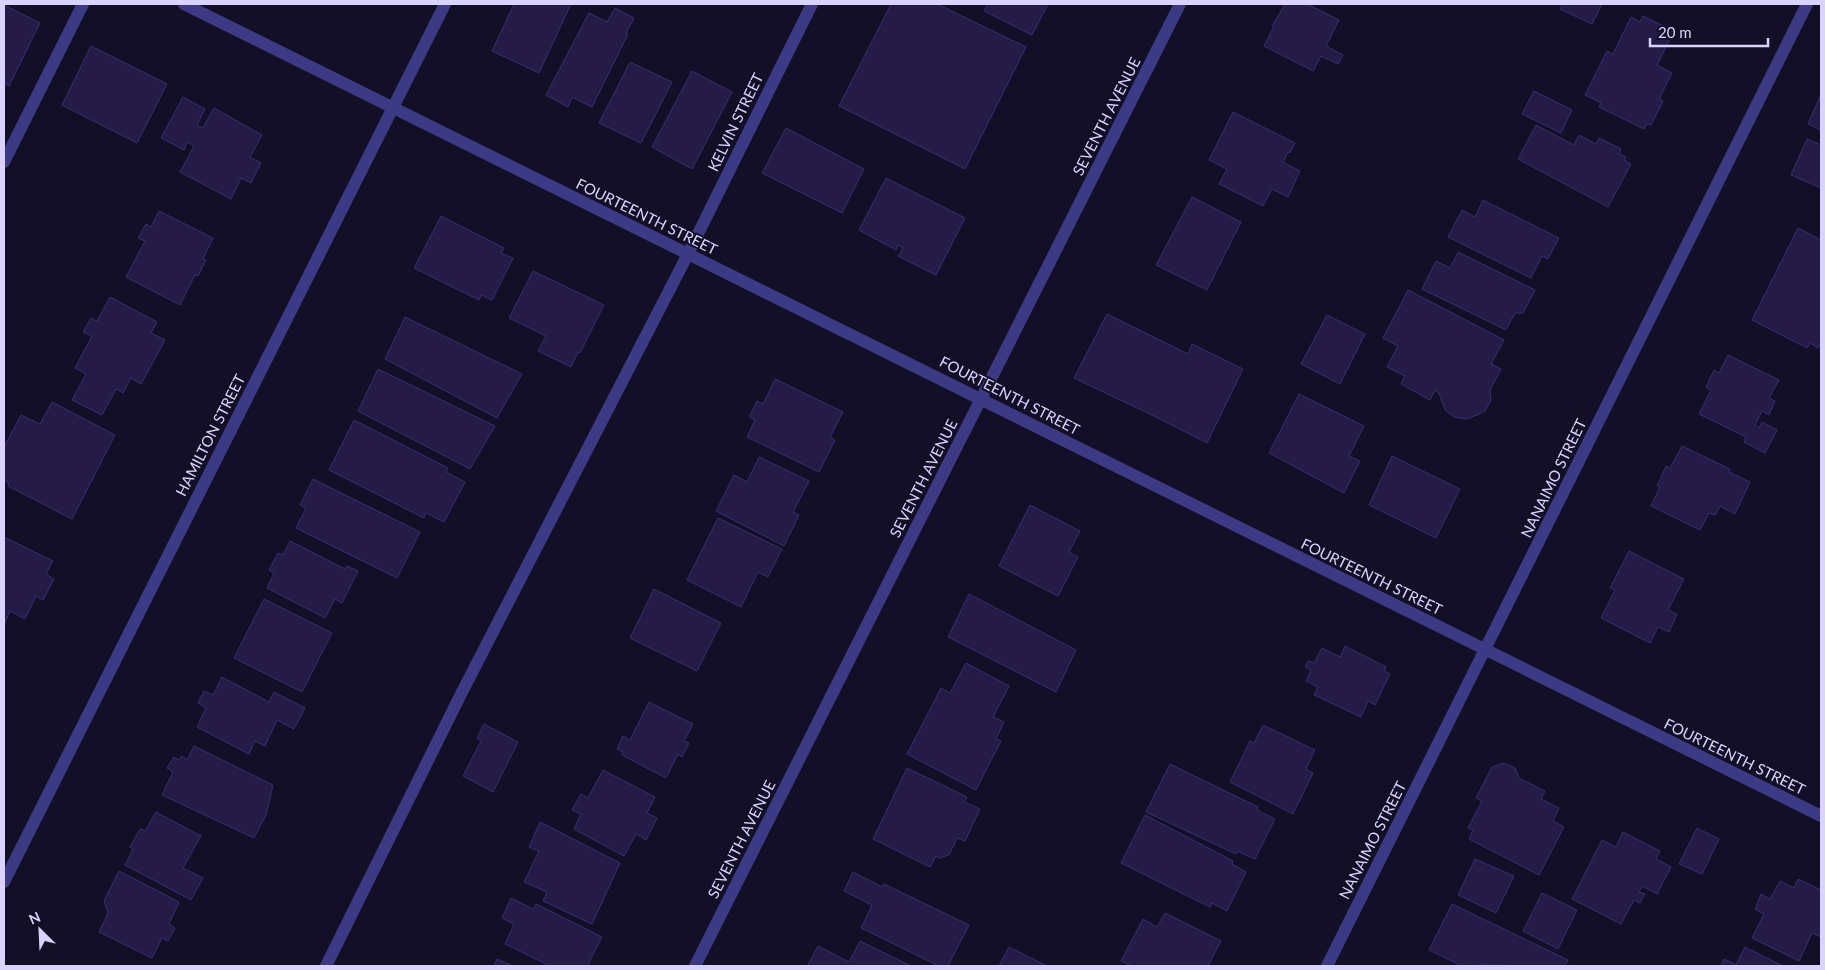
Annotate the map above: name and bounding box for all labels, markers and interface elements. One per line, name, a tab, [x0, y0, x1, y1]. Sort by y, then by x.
scale bar	[1650, 15, 1768, 47]
text: 20 m	[1658, 23, 1692, 41]
street label: SEVENTH AVENUE	[1068, 54, 1144, 178]
street label: KELVIN STREET	[703, 70, 767, 174]
street label: FOURTEENTH STREET	[573, 174, 721, 258]
street label: FOURTEENTH STREET	[937, 352, 1083, 438]
street label: HAMILTON STREET	[171, 371, 249, 499]
street label: SEVENTH AVENUE	[885, 416, 961, 540]
street label: NANAIMO STREET	[1516, 416, 1590, 540]
street label: FOURTEENTH STREET	[1298, 534, 1446, 618]
street label: FOURTEENTH STREET	[1661, 714, 1809, 798]
street label: SEVENTH AVENUE	[703, 777, 779, 901]
street label: NANAIMO STREET	[1335, 778, 1410, 902]
north arrow	[15, 905, 65, 955]
text: N	[26, 908, 43, 928]

